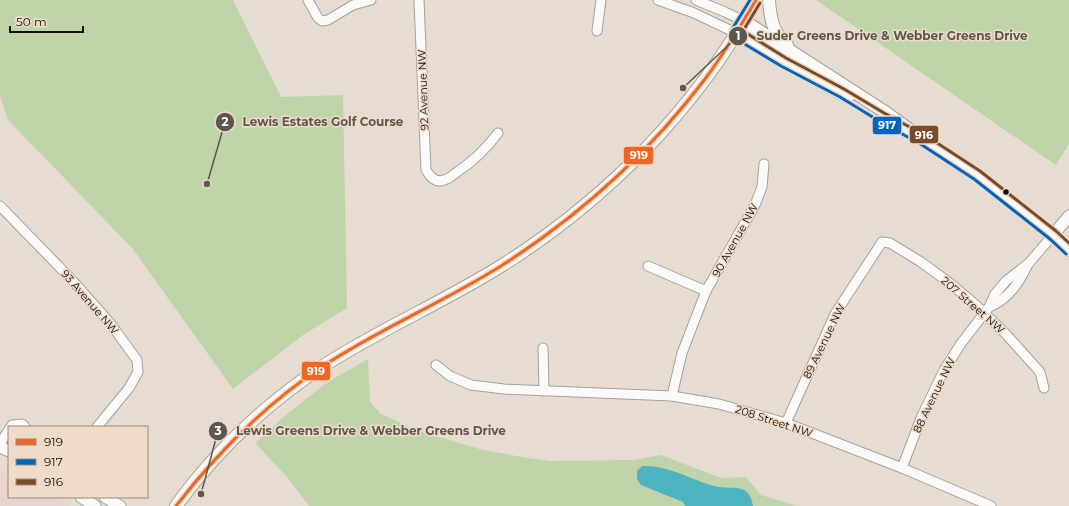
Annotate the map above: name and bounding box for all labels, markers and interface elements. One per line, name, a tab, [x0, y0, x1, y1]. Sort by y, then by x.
scale bar	[10, 8, 83, 34]
text: 50 m	[16, 14, 47, 29]
callout: Suder Greens Drive & Webber Greens Drive	[728, 24, 1035, 48]
text: 1	[736, 28, 740, 43]
text: Suder Greens Drive & Webber Greens Drive	[757, 28, 1028, 43]
street label: 92 Avenue NW	[415, 49, 431, 131]
callout: Lewis Estates Golf Course	[215, 110, 411, 134]
text: 2	[221, 114, 229, 129]
text: Lewis Estates Golf Course	[243, 114, 404, 129]
line badge: 917	[872, 116, 902, 135]
text: 917	[878, 118, 896, 132]
line badge: 916	[909, 125, 939, 144]
text: 916	[915, 128, 933, 142]
line badge: 919	[623, 146, 654, 165]
text: 919	[630, 148, 648, 162]
unlabelled marker	[1001, 187, 1011, 197]
street label: 90 Avenue NW	[709, 201, 761, 279]
street label: 93 Avenue NW	[58, 267, 122, 337]
street label: 207 Street NW	[938, 274, 1008, 336]
street label: 89 Avenue NW	[800, 301, 848, 381]
street label: 88 Avenue NW	[910, 355, 958, 435]
line badge: 919	[301, 361, 331, 381]
text: 919	[307, 364, 325, 378]
street label: 208 Street NW	[734, 402, 814, 440]
callout: Lewis Greens Drive & Webber Greens Drive	[208, 419, 514, 443]
text: 3	[213, 423, 222, 438]
text: Lewis Greens Drive & Webber Greens Drive	[236, 423, 506, 438]
legend	[8, 426, 148, 498]
text: 919	[44, 434, 63, 449]
text: 917	[44, 454, 63, 469]
text: 916	[44, 474, 63, 489]

